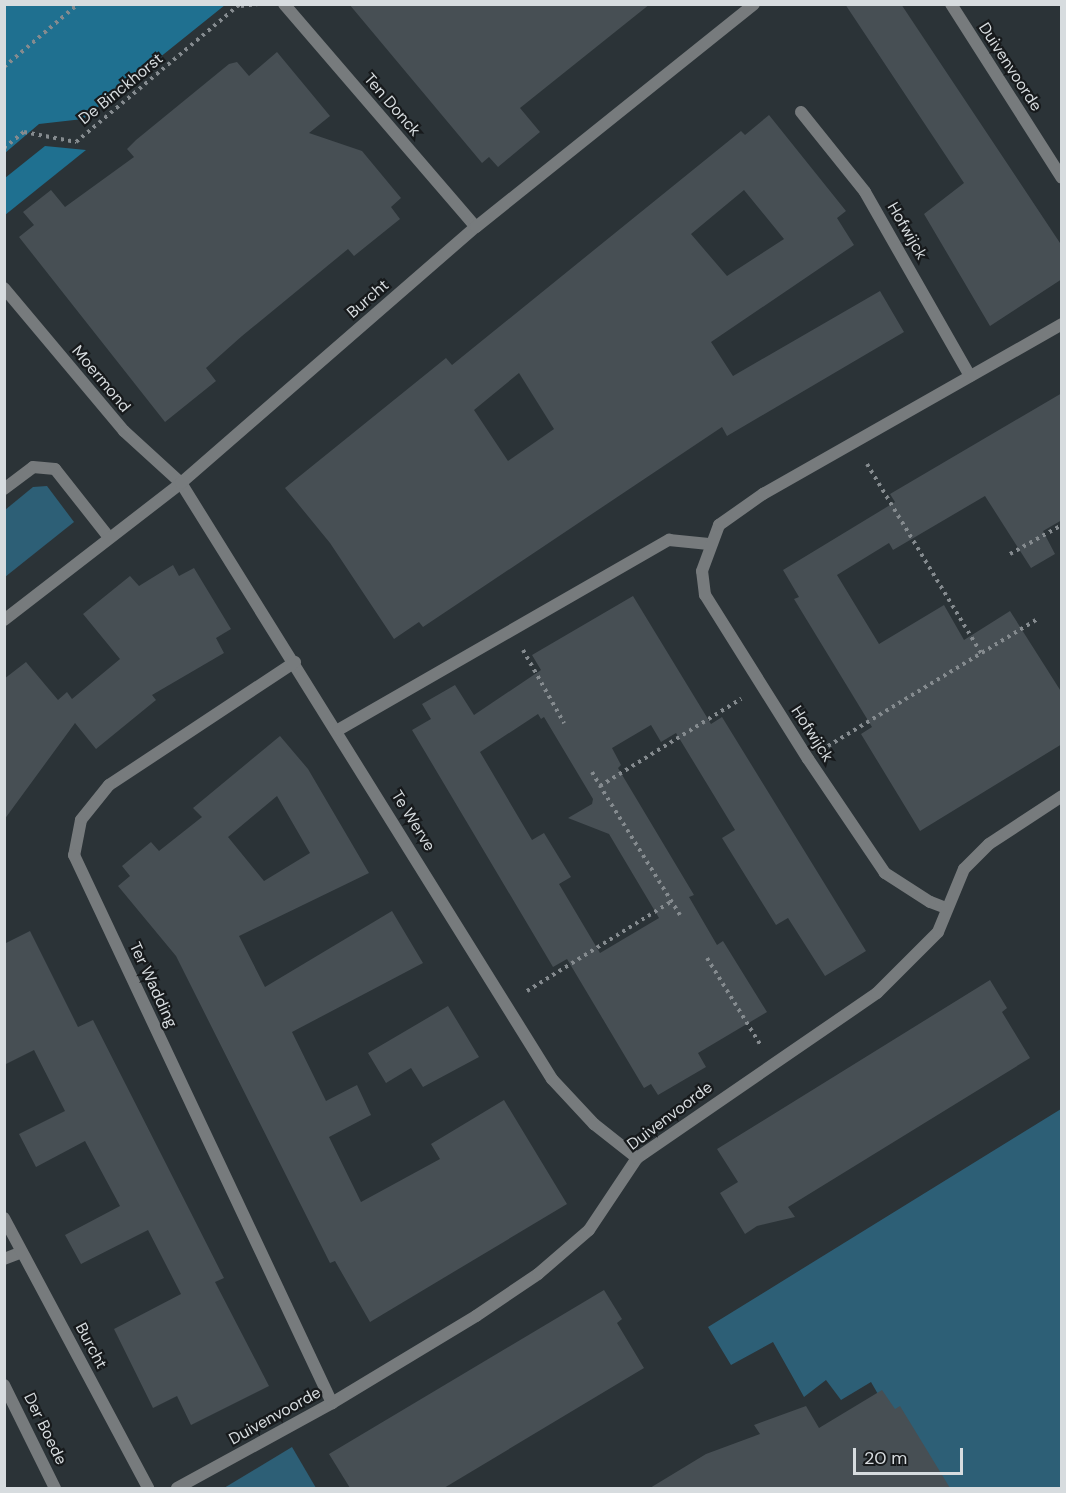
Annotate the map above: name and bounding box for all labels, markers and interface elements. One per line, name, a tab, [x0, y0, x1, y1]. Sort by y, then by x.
street label: Duivenvoorde	[974, 19, 1046, 115]
street label: De Binckhorst	[75, 49, 167, 129]
street label: Ten Donck	[360, 70, 424, 140]
street label: Hofwijck	[883, 199, 931, 263]
street label: Burcht	[343, 276, 393, 322]
street label: Moermond	[68, 342, 134, 416]
street label: Hofwijck	[787, 702, 837, 766]
street label: Te Werve	[387, 787, 439, 855]
street label: Ter Wadding	[125, 939, 181, 1031]
street label: Duivenvoorde	[624, 1078, 716, 1154]
street label: Burcht	[71, 1320, 111, 1372]
street label: Duivenvoorde	[226, 1383, 324, 1449]
street label: Der Boede	[19, 1390, 71, 1468]
scale bar	[856, 1436, 966, 1474]
text: 20 m	[864, 1446, 907, 1470]

